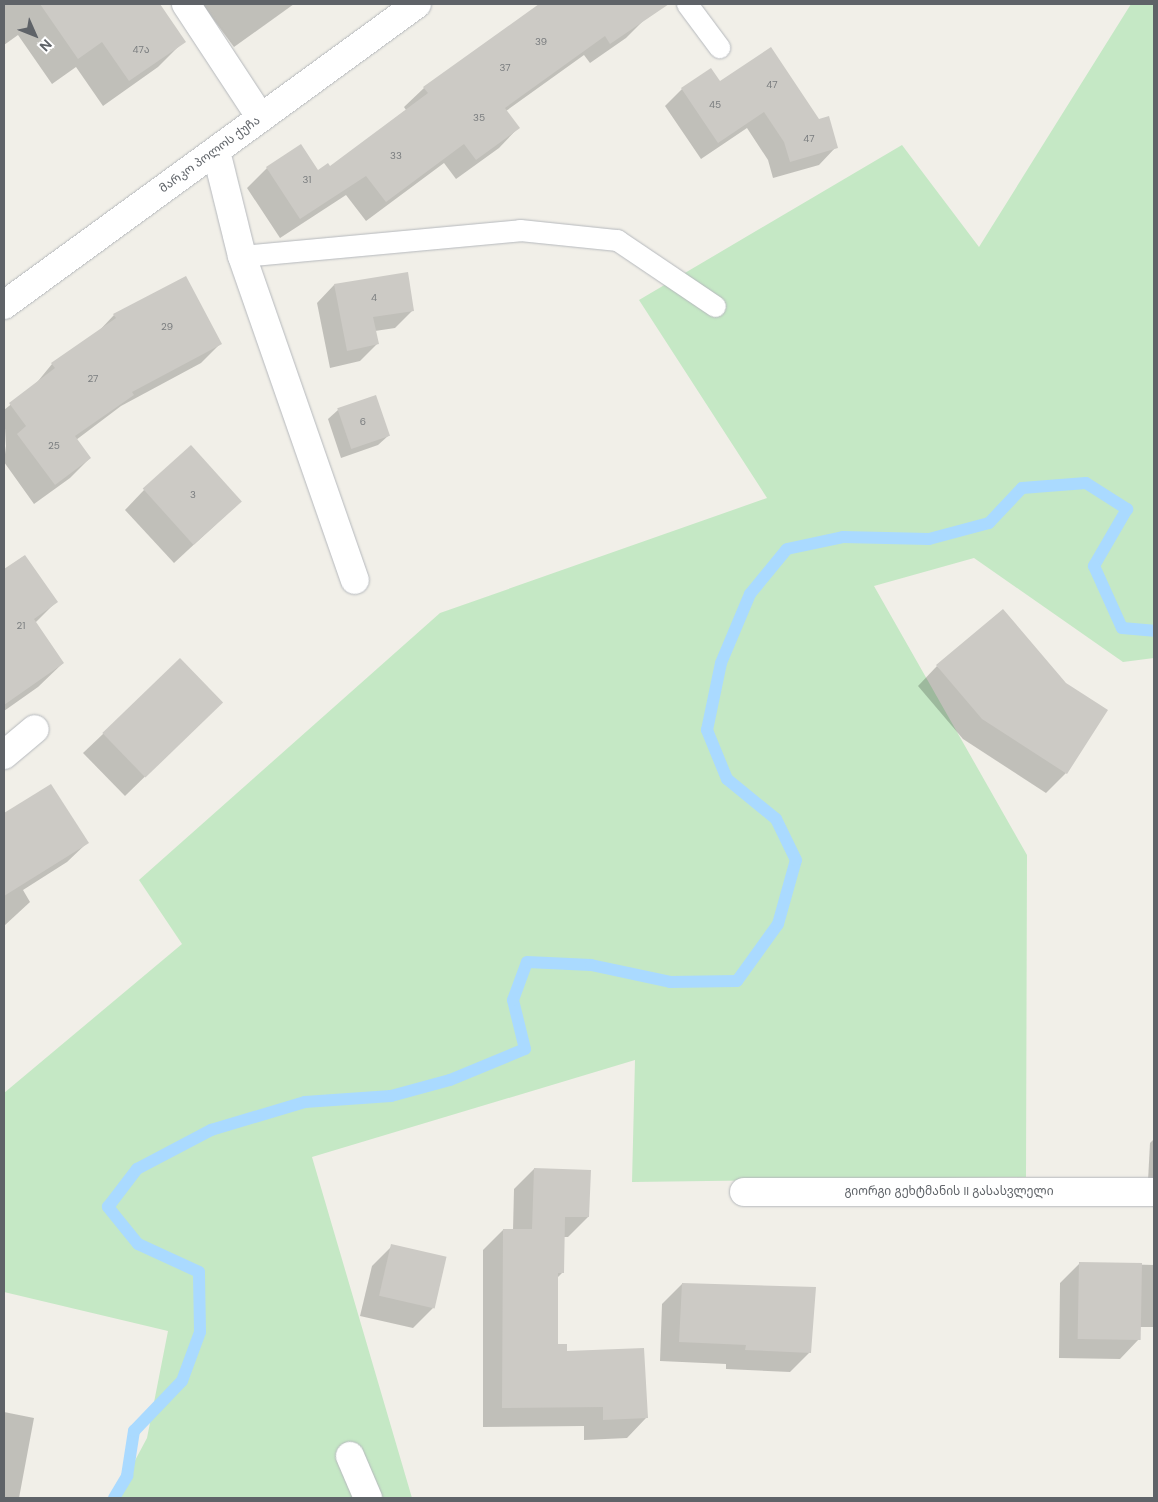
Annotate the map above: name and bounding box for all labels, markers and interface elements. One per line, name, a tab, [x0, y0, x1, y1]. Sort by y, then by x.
north arrow	[10, 10, 60, 60]
text: N	[36, 35, 56, 55]
house number: 39	[535, 36, 547, 48]
house number: 47ა	[133, 44, 149, 56]
house number: 37	[499, 62, 511, 74]
house number: 47	[766, 79, 778, 91]
house number: 45	[709, 99, 721, 111]
house number: 35	[473, 112, 485, 124]
street label: მარკო პოლოს ქუჩა	[157, 114, 263, 196]
house number: 47	[803, 133, 815, 145]
house number: 33	[390, 150, 402, 162]
house number: 31	[303, 174, 311, 186]
house number: 4	[371, 292, 377, 304]
house number: 29	[161, 321, 173, 333]
house number: 27	[88, 373, 98, 385]
house number: 6	[360, 416, 366, 428]
house number: 25	[48, 440, 60, 452]
house number: 3	[190, 489, 196, 501]
house number: 21	[17, 620, 25, 632]
street label: გიორგი გეხტმანის II გასასვლელი	[844, 1185, 1054, 1199]

